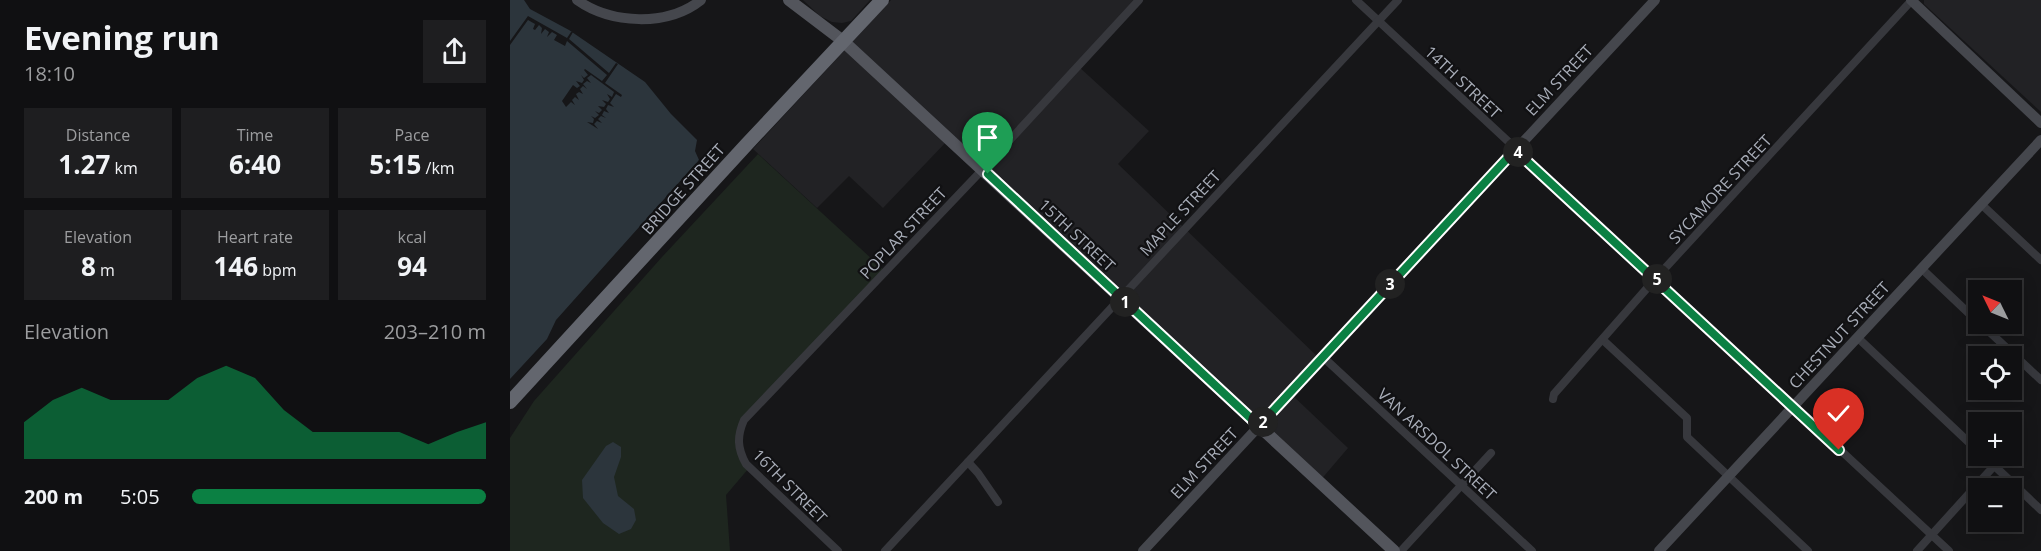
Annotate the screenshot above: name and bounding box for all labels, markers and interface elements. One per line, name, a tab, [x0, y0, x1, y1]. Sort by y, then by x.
text: Evening run	[24, 15, 220, 60]
button: share	[423, 20, 486, 83]
street label: ELM STREET	[1520, 40, 1598, 120]
street label: 14TH STREET	[1420, 41, 1506, 123]
text: 18:10	[24, 60, 75, 87]
pin	[962, 112, 1013, 174]
icon: arrive	[971, 121, 1004, 154]
text: Distance	[66, 124, 130, 146]
text: Time	[237, 124, 273, 146]
text: Pace	[394, 124, 430, 146]
street label: SYCAMORE STREET	[1664, 130, 1776, 248]
pin: 4	[1503, 137, 1533, 167]
street label: BRIDGE STREET	[636, 139, 730, 239]
text: 4	[1513, 141, 1523, 163]
text: 1.27	[58, 146, 110, 182]
text: 6:40	[229, 146, 281, 182]
text: 5:15	[369, 146, 421, 182]
text: km	[110, 157, 138, 179]
text: /km	[421, 157, 455, 179]
street label: MAPLE STREET	[1135, 165, 1226, 261]
street label: POPLAR STREET	[855, 182, 951, 284]
street label: 15TH STREET	[1034, 194, 1120, 276]
text: Elevation	[64, 226, 132, 248]
text: Heart rate	[217, 226, 293, 248]
text: kcal	[398, 226, 427, 248]
text: 8	[81, 248, 96, 284]
text: 146	[213, 248, 258, 284]
text: 94	[397, 248, 427, 284]
text: m	[96, 259, 115, 281]
text: bpm	[258, 259, 297, 281]
pin: 5	[1642, 264, 1672, 294]
text: 5	[1652, 268, 1662, 290]
pin: 3	[1375, 269, 1405, 299]
text: 3	[1385, 273, 1395, 295]
street label: CHESTNUT STREET	[1784, 277, 1895, 393]
north arrow	[1968, 280, 2022, 334]
map controls	[1968, 280, 2022, 532]
pin: 1	[1110, 287, 1140, 317]
text: 1	[1120, 291, 1130, 313]
text: Elevation	[24, 318, 109, 345]
text: 203–210 m	[384, 318, 486, 345]
button: locate	[1968, 346, 2022, 400]
street label: VAN ARSDOL STREET	[1373, 383, 1501, 505]
pin	[1813, 388, 1864, 450]
icon: check	[1822, 397, 1855, 430]
pin: 2	[1248, 407, 1278, 437]
text: 2	[1258, 411, 1268, 433]
button: +	[1968, 412, 2022, 466]
street label: ELM STREET	[1165, 423, 1243, 503]
street label: 16TH STREET	[748, 444, 832, 528]
button: −	[1968, 478, 2022, 532]
text: 200 m	[24, 483, 83, 510]
text: 5:05	[120, 483, 160, 510]

